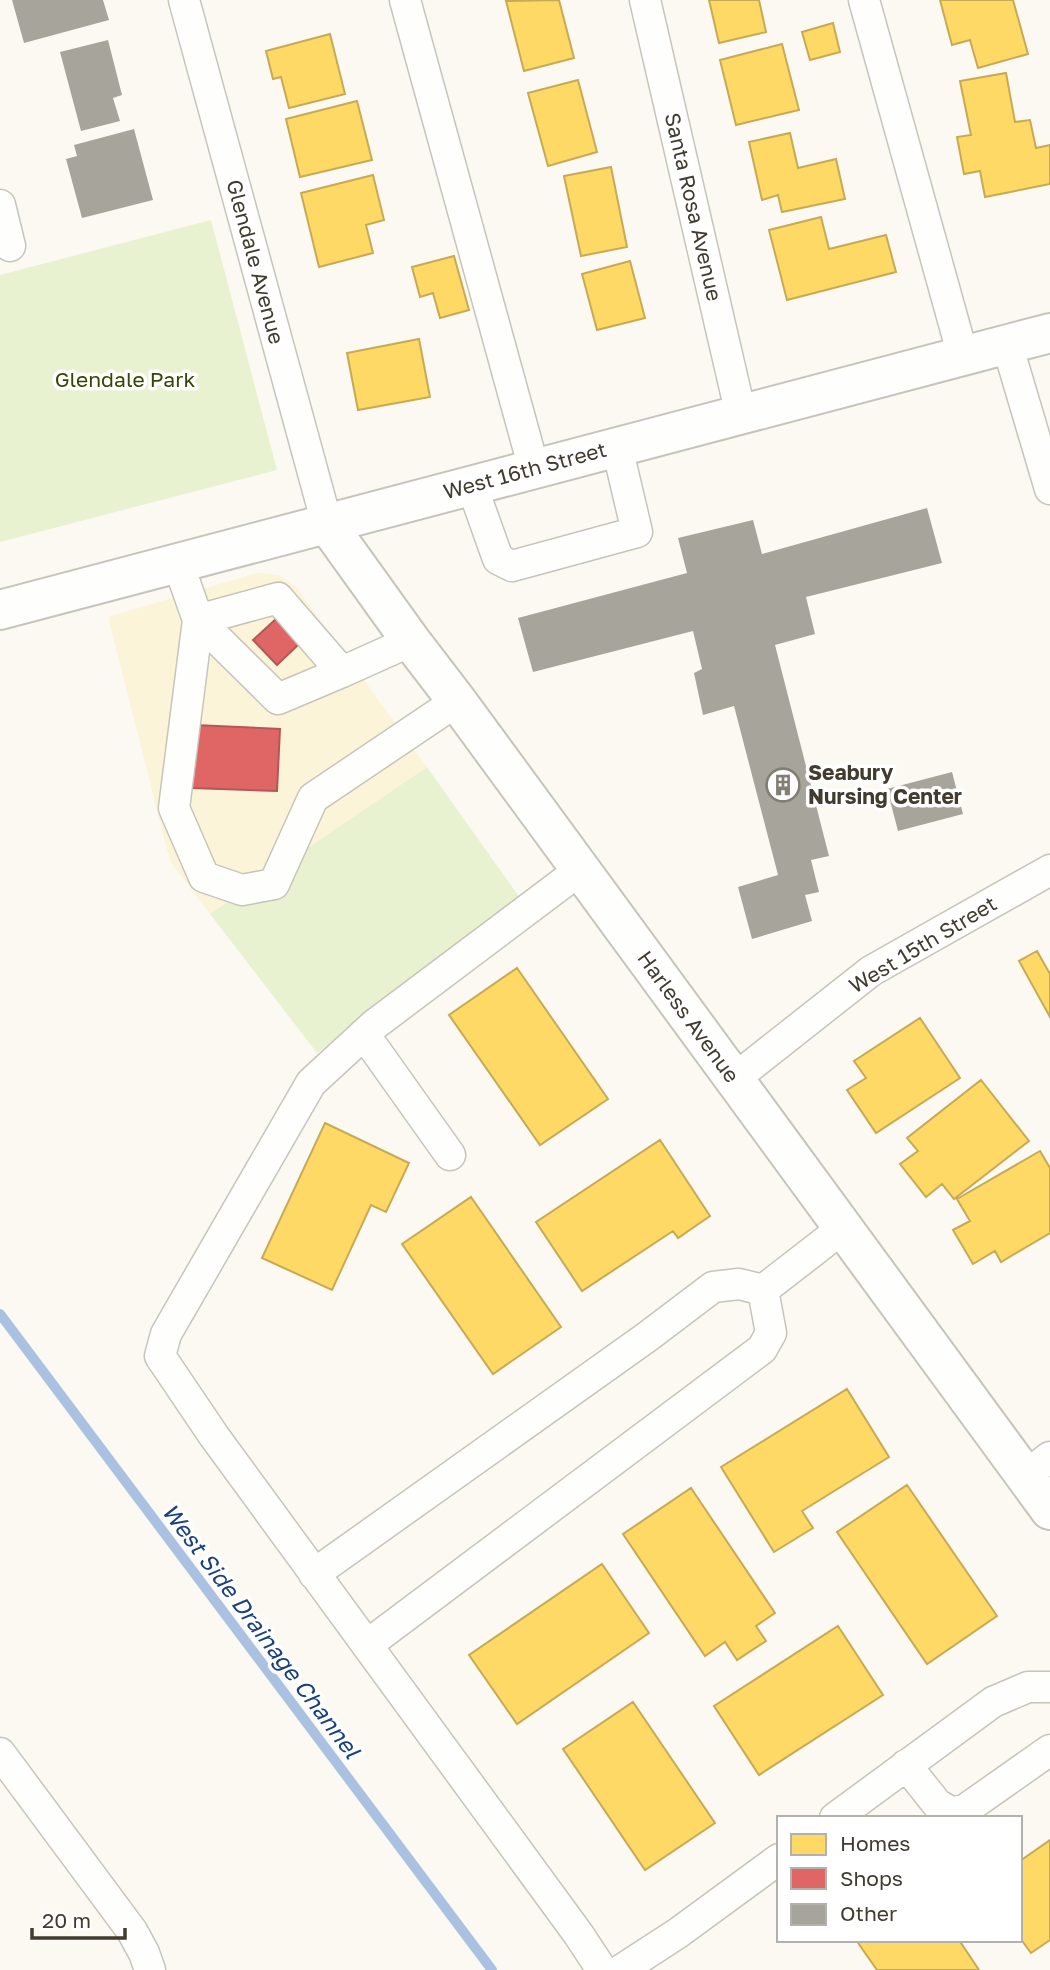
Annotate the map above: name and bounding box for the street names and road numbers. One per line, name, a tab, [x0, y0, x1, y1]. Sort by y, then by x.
street label: Santa Rosa Avenue	[660, 110, 728, 304]
street label: Glendale Avenue	[222, 177, 290, 347]
street label: West 16th Street	[440, 436, 609, 504]
street label: West 15th Street	[844, 890, 1001, 998]
street label: Harless Avenue	[632, 946, 745, 1087]

